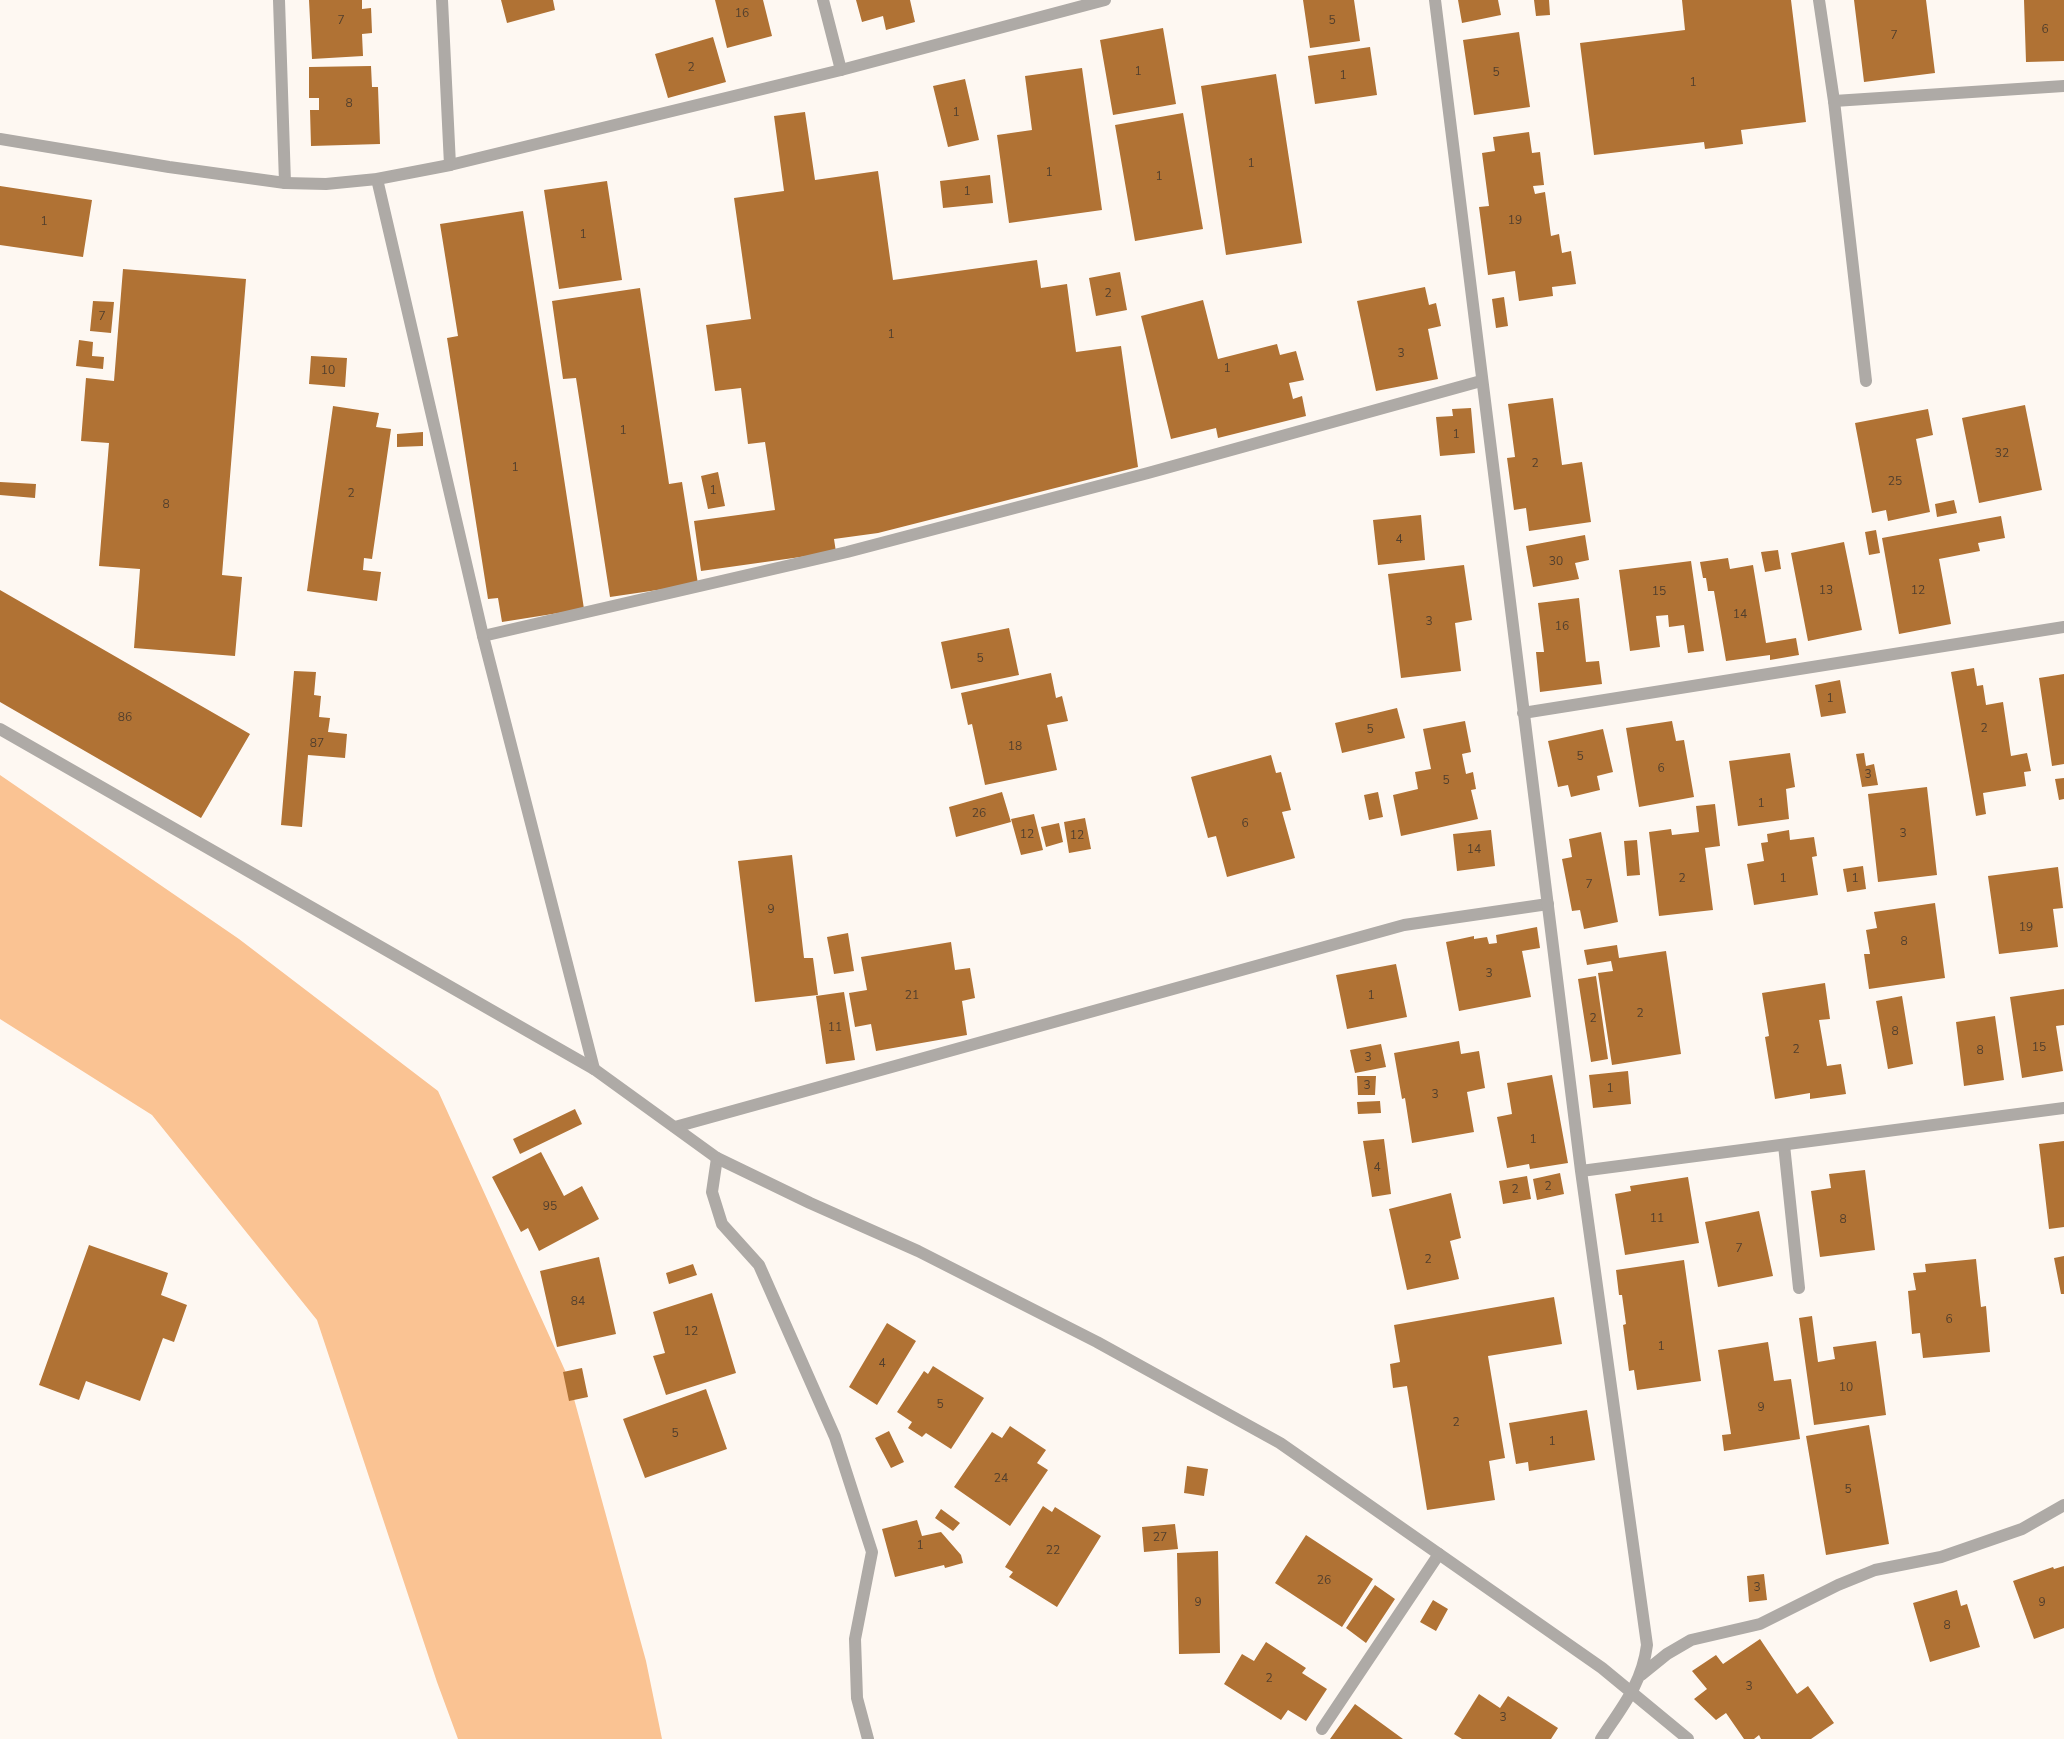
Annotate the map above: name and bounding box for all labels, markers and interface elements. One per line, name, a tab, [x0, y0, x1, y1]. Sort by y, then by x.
house number: 16	[735, 7, 749, 21]
house number: 7	[337, 14, 345, 28]
house number: 5	[1328, 14, 1336, 28]
house number: 6	[2041, 23, 2049, 37]
house number: 7	[1890, 29, 1898, 43]
house number: 2	[687, 61, 695, 75]
house number: 1	[1134, 65, 1142, 79]
house number: 5	[1492, 66, 1500, 80]
house number: 1	[1339, 69, 1347, 83]
house number: 1	[1689, 76, 1697, 90]
house number: 8	[345, 97, 353, 111]
house number: 1	[952, 106, 960, 120]
house number: 1	[1247, 157, 1255, 171]
house number: 1	[1045, 166, 1053, 180]
house number: 1	[1155, 170, 1163, 184]
house number: 1	[963, 185, 971, 199]
house number: 19	[1508, 214, 1522, 228]
house number: 1	[40, 215, 48, 229]
house number: 1	[579, 228, 587, 242]
house number: 2	[1104, 287, 1112, 301]
house number: 7	[98, 310, 106, 324]
house number: 1	[887, 328, 895, 342]
house number: 3	[1397, 347, 1405, 361]
house number: 1	[1223, 362, 1231, 376]
house number: 10	[321, 364, 335, 378]
house number: 1	[619, 424, 627, 438]
house number: 1	[1452, 428, 1460, 442]
house number: 32	[1995, 447, 2009, 461]
house number: 2	[1531, 457, 1539, 471]
house number: 1	[511, 461, 519, 475]
house number: 25	[1888, 475, 1902, 489]
house number: 1	[709, 484, 717, 498]
house number: 2	[347, 487, 355, 501]
house number: 8	[162, 498, 170, 512]
house number: 4	[1395, 533, 1403, 547]
house number: 30	[1549, 555, 1563, 569]
house number: 13	[1819, 584, 1833, 598]
house number: 12	[1911, 584, 1925, 598]
house number: 15	[1652, 585, 1666, 599]
house number: 14	[1733, 608, 1747, 622]
house number: 3	[1425, 615, 1433, 629]
house number: 16	[1555, 620, 1569, 634]
house number: 5	[976, 652, 984, 666]
house number: 1	[1826, 692, 1834, 706]
house number: 86	[118, 711, 132, 725]
house number: 2	[1980, 722, 1988, 736]
house number: 5	[1366, 723, 1374, 737]
house number: 87	[310, 737, 324, 751]
house number: 18	[1008, 740, 1022, 754]
house number: 5	[1576, 750, 1584, 764]
house number: 6	[1657, 762, 1665, 776]
house number: 3	[1864, 768, 1872, 782]
house number: 5	[1442, 774, 1450, 788]
house number: 1	[1757, 797, 1765, 811]
house number: 26	[972, 807, 986, 821]
house number: 6	[1241, 817, 1249, 831]
house number: 3	[1899, 827, 1907, 841]
house number: 12	[1020, 828, 1034, 842]
house number: 12	[1070, 829, 1084, 843]
house number: 14	[1467, 843, 1481, 857]
house number: 2	[1678, 872, 1686, 886]
house number: 1	[1779, 872, 1787, 886]
house number: 1	[1851, 872, 1859, 886]
house number: 7	[1585, 878, 1593, 892]
house number: 9	[767, 903, 775, 917]
house number: 19	[2019, 921, 2033, 935]
house number: 8	[1900, 935, 1908, 949]
house number: 3	[1485, 967, 1493, 981]
house number: 21	[905, 989, 919, 1003]
house number: 1	[1367, 989, 1375, 1003]
house number: 2	[1636, 1007, 1644, 1021]
house number: 2	[1589, 1012, 1597, 1026]
house number: 11	[828, 1021, 842, 1035]
house number: 8	[1891, 1025, 1899, 1039]
house number: 15	[2032, 1041, 2046, 1055]
house number: 2	[1792, 1043, 1800, 1057]
house number: 8	[1976, 1044, 1984, 1058]
house number: 3	[1364, 1051, 1372, 1065]
house number: 3	[1363, 1079, 1371, 1093]
house number: 1	[1606, 1082, 1614, 1096]
house number: 3	[1431, 1088, 1439, 1102]
house number: 1	[1529, 1133, 1537, 1147]
house number: 4	[1373, 1161, 1381, 1175]
house number: 2	[1544, 1180, 1552, 1194]
house number: 2	[1511, 1183, 1519, 1197]
house number: 95	[543, 1200, 557, 1214]
house number: 11	[1650, 1212, 1664, 1226]
house number: 8	[1839, 1213, 1847, 1227]
house number: 7	[1735, 1242, 1743, 1256]
house number: 2	[1424, 1253, 1432, 1267]
house number: 84	[571, 1295, 585, 1309]
house number: 6	[1945, 1313, 1953, 1327]
house number: 12	[684, 1325, 698, 1339]
house number: 1	[1657, 1340, 1665, 1354]
house number: 4	[878, 1357, 886, 1371]
house number: 10	[1839, 1381, 1853, 1395]
house number: 5	[936, 1398, 944, 1412]
house number: 9	[1757, 1401, 1765, 1415]
house number: 2	[1452, 1416, 1460, 1430]
house number: 5	[671, 1427, 679, 1441]
house number: 1	[1548, 1435, 1556, 1449]
house number: 24	[994, 1472, 1008, 1486]
house number: 5	[1844, 1483, 1852, 1497]
house number: 27	[1153, 1531, 1167, 1545]
house number: 1	[916, 1539, 924, 1553]
house number: 22	[1046, 1544, 1060, 1558]
house number: 26	[1317, 1574, 1331, 1588]
house number: 3	[1753, 1581, 1761, 1595]
house number: 9	[1194, 1596, 1202, 1610]
house number: 9	[2038, 1596, 2046, 1610]
house number: 8	[1943, 1619, 1951, 1633]
house number: 2	[1265, 1672, 1273, 1686]
house number: 3	[1745, 1680, 1753, 1694]
house number: 3	[1499, 1711, 1507, 1725]

